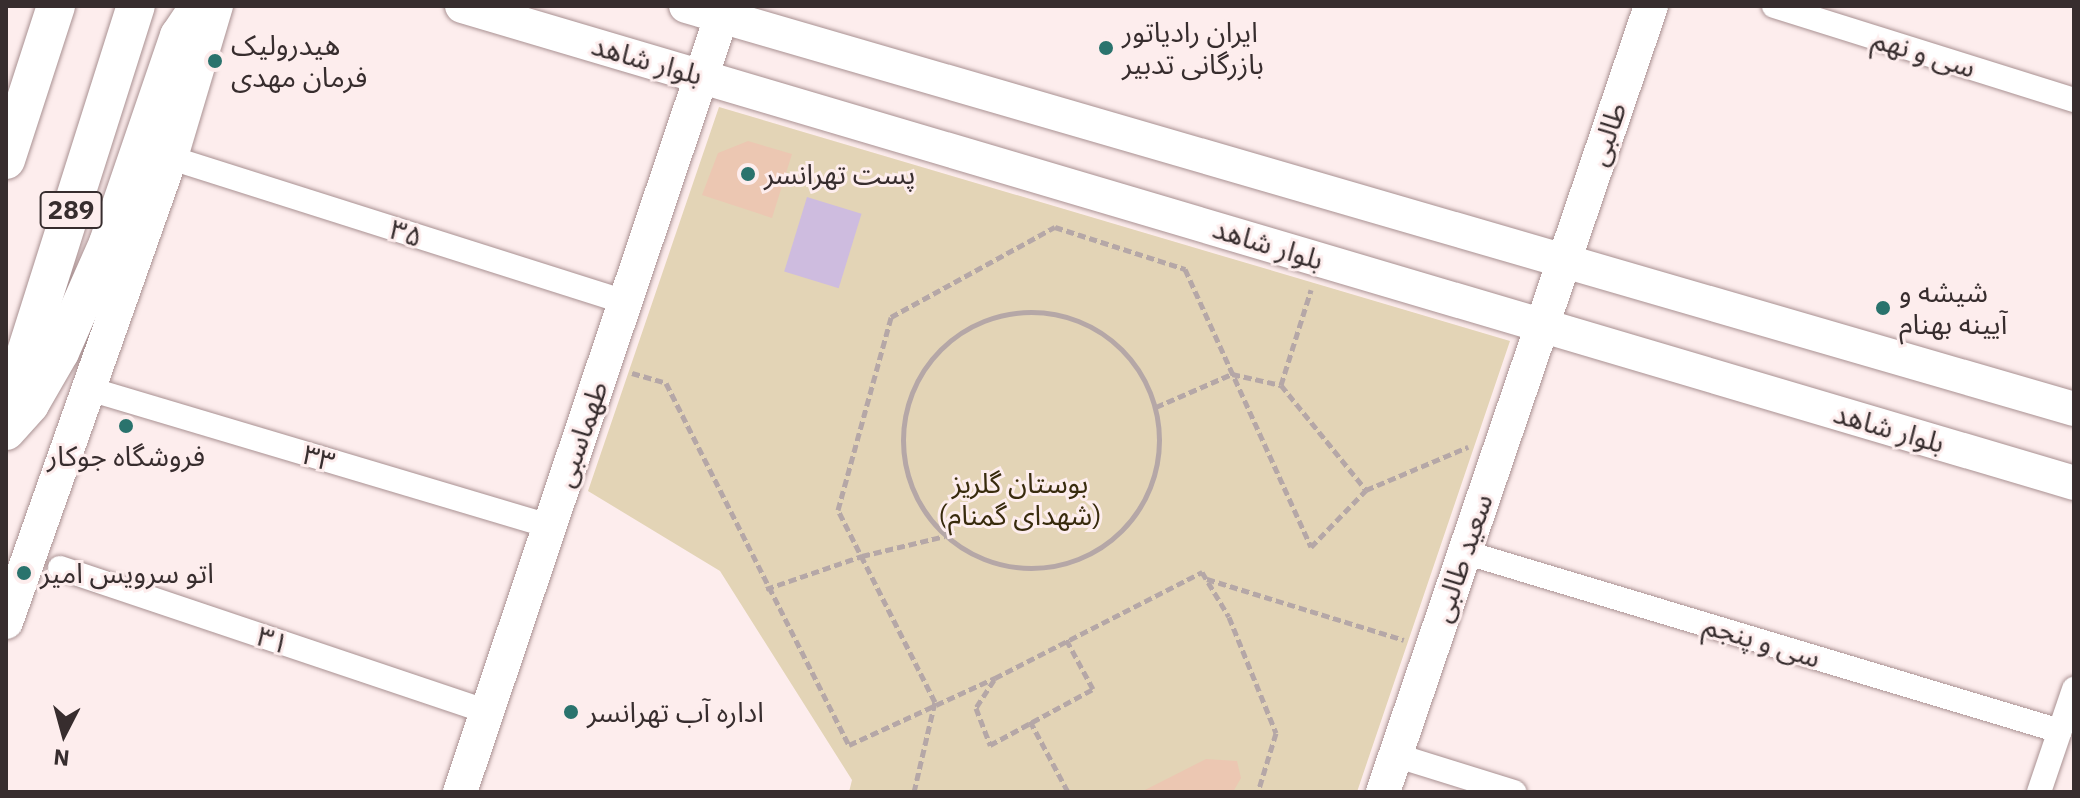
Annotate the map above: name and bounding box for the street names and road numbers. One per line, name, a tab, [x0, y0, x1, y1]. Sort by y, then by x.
street label: سی و نهم	[1869, 21, 1979, 85]
street label: بلوار شاهد	[588, 28, 706, 92]
street label: طالبی	[1581, 98, 1633, 170]
road number: 289	[39, 188, 103, 232]
street label: بلوار شاهد	[1209, 211, 1327, 277]
street label: ۳۵	[386, 212, 426, 254]
street label: طهماسبی	[547, 377, 615, 491]
street label: بلوار شاهد	[1830, 396, 1948, 460]
street label: ۳۳	[299, 437, 339, 479]
street label: سعید طالبی	[1424, 490, 1500, 626]
street label: سی و پنجم	[1700, 607, 1824, 675]
street label: ۳۱	[252, 619, 294, 661]

